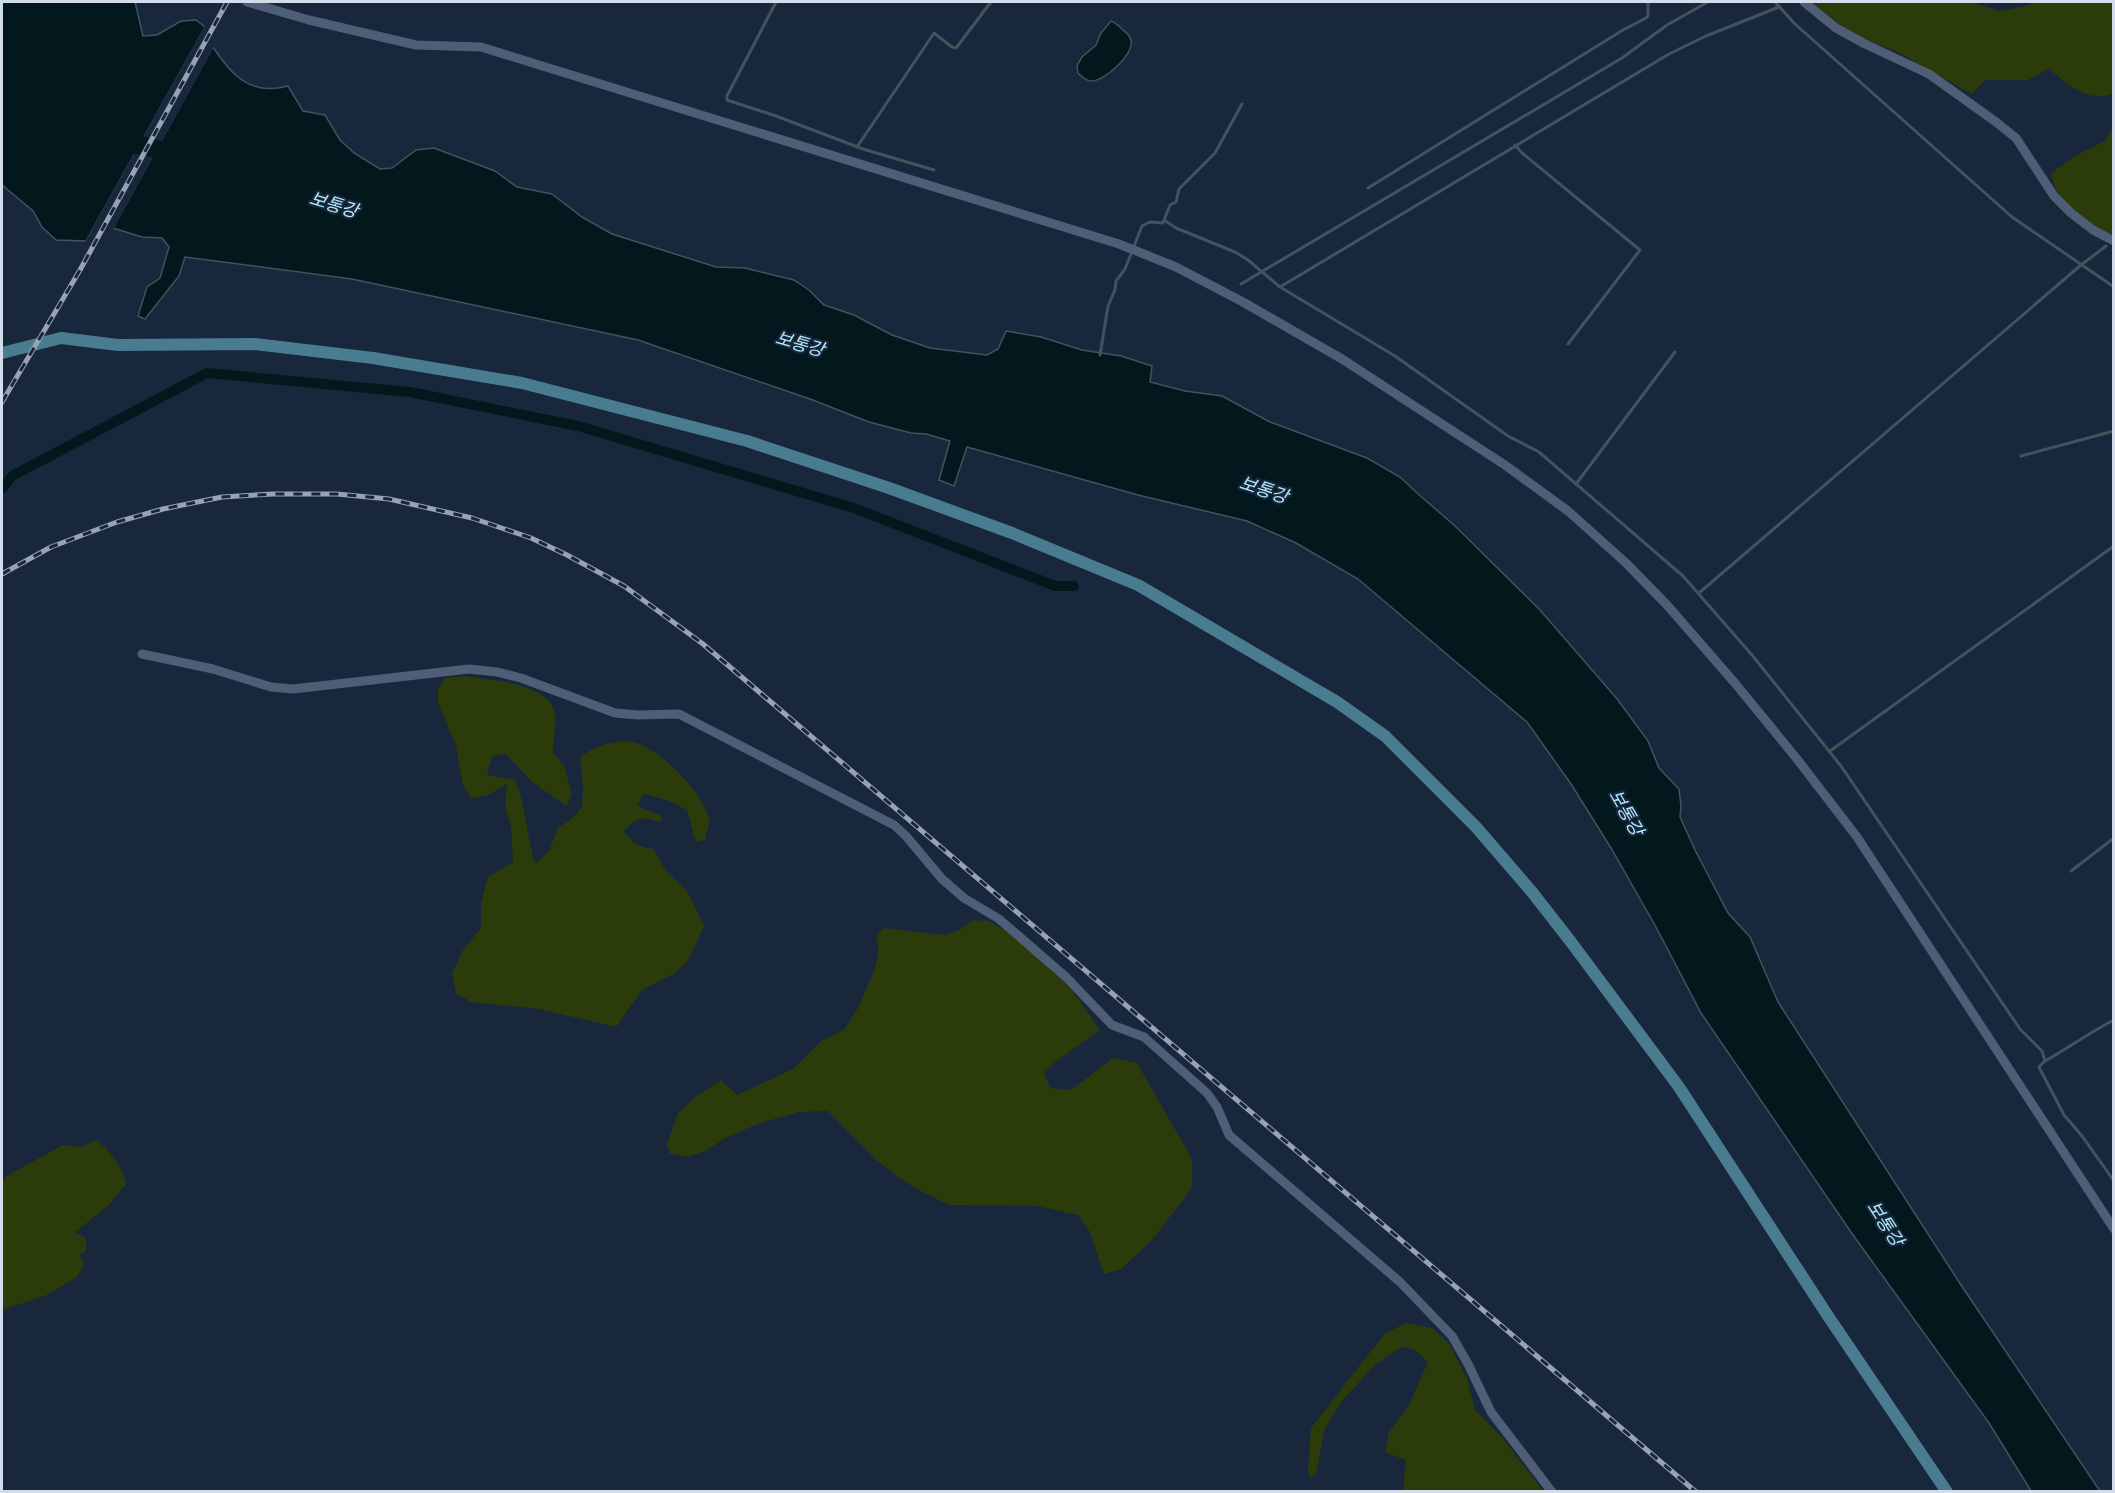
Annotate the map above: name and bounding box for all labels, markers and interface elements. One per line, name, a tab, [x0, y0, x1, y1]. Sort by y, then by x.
water label: 보통강	[307, 185, 364, 223]
water label: 보통강	[773, 325, 830, 362]
water label: 보통강	[1237, 470, 1294, 509]
water label: 보통강	[1604, 784, 1651, 842]
water label: 보통강	[1862, 1196, 1911, 1252]

